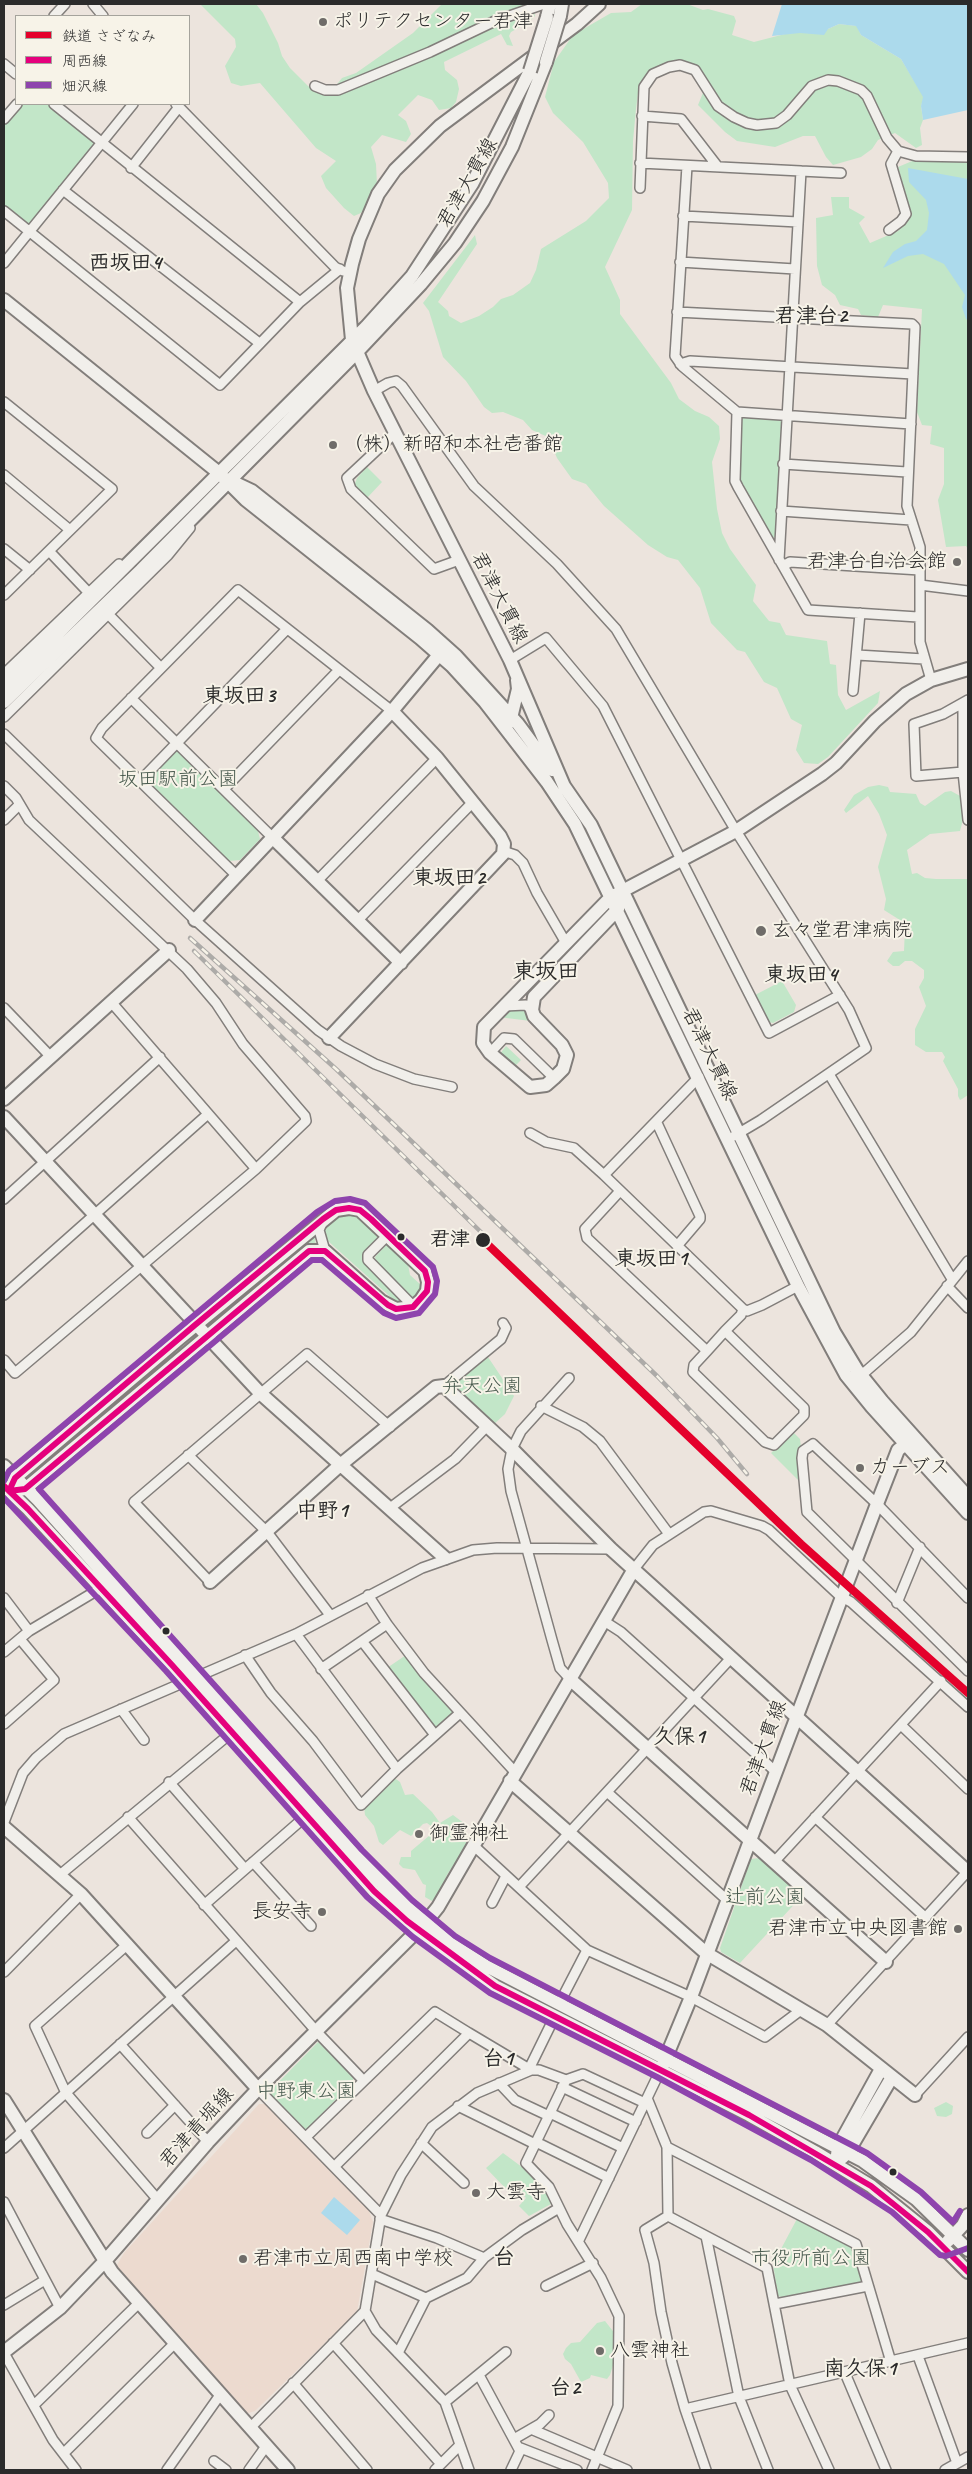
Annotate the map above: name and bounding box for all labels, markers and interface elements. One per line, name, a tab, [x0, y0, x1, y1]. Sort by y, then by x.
place label: ポリテクセンター君津	[333, 10, 533, 34]
legend	[15, 15, 190, 105]
marker: ポリテクセンター君津	[317, 16, 329, 28]
text: 鉄道 さざなみ	[62, 27, 156, 46]
text: 周西線	[62, 52, 107, 71]
text: 畑沢線	[62, 77, 107, 96]
street label: 君津大貫線	[433, 134, 503, 232]
district label: 西坂田4	[89, 250, 161, 276]
district label: 君津台2	[775, 303, 847, 329]
place label: （株）新昭和本社壱番館	[343, 433, 563, 457]
marker: （株）新昭和本社壱番館	[327, 439, 339, 451]
street label: 君津大貫線	[466, 548, 532, 648]
place label: 君津台自治会館	[807, 550, 947, 574]
marker: 君津台自治会館	[951, 556, 963, 568]
district label: 東坂田3	[203, 683, 275, 709]
park label: 坂田駅前公園	[118, 768, 238, 792]
district label: 東坂田2	[413, 865, 485, 891]
place label: 玄々堂君津病院	[772, 919, 912, 943]
marker: 玄々堂君津病院	[754, 924, 768, 938]
district label: 東坂田	[513, 959, 579, 985]
district label: 東坂田4	[765, 962, 837, 988]
street label: 君津大貫線	[676, 1004, 742, 1104]
place label: 君津	[430, 1228, 470, 1252]
marker: 君津	[474, 1231, 492, 1249]
unlabelled marker	[396, 1232, 406, 1242]
district label: 東坂田1	[615, 1246, 687, 1272]
park label: 弁天公園	[442, 1375, 522, 1399]
place label: カーブス	[870, 1456, 950, 1480]
marker: カーブス	[854, 1462, 866, 1474]
district label: 中野1	[296, 1498, 348, 1524]
unlabelled marker	[161, 1626, 171, 1636]
street label: 君津大貫線	[736, 1697, 792, 1799]
district label: 久保1	[653, 1724, 705, 1750]
place label: 御霊神社	[429, 1822, 509, 1846]
marker: 御霊神社	[413, 1828, 425, 1840]
park label: 辻前公園	[725, 1886, 805, 1910]
place label: 長安寺	[252, 1900, 312, 1924]
marker: 長安寺	[316, 1906, 328, 1918]
place label: 君津市立中央図書館	[768, 1917, 948, 1941]
marker: 君津市立中央図書館	[952, 1923, 964, 1935]
district label: 台1	[483, 2046, 513, 2072]
park label: 中野東公園	[256, 2080, 356, 2104]
street label: 君津青堀線	[155, 2083, 239, 2173]
unlabelled marker	[888, 2167, 898, 2177]
place label: 大雲寺	[486, 2181, 546, 2205]
marker: 大雲寺	[470, 2187, 482, 2199]
district label: 台	[493, 2245, 515, 2271]
place label: 君津市立周西南中学校	[253, 2247, 453, 2271]
park label: 市役所前公園	[751, 2247, 871, 2271]
marker: 君津市立周西南中学校	[237, 2253, 249, 2265]
place label: 八雲神社	[610, 2339, 690, 2363]
marker: 八雲神社	[594, 2345, 606, 2357]
district label: 南久保1	[824, 2356, 896, 2382]
district label: 台2	[550, 2375, 580, 2401]

